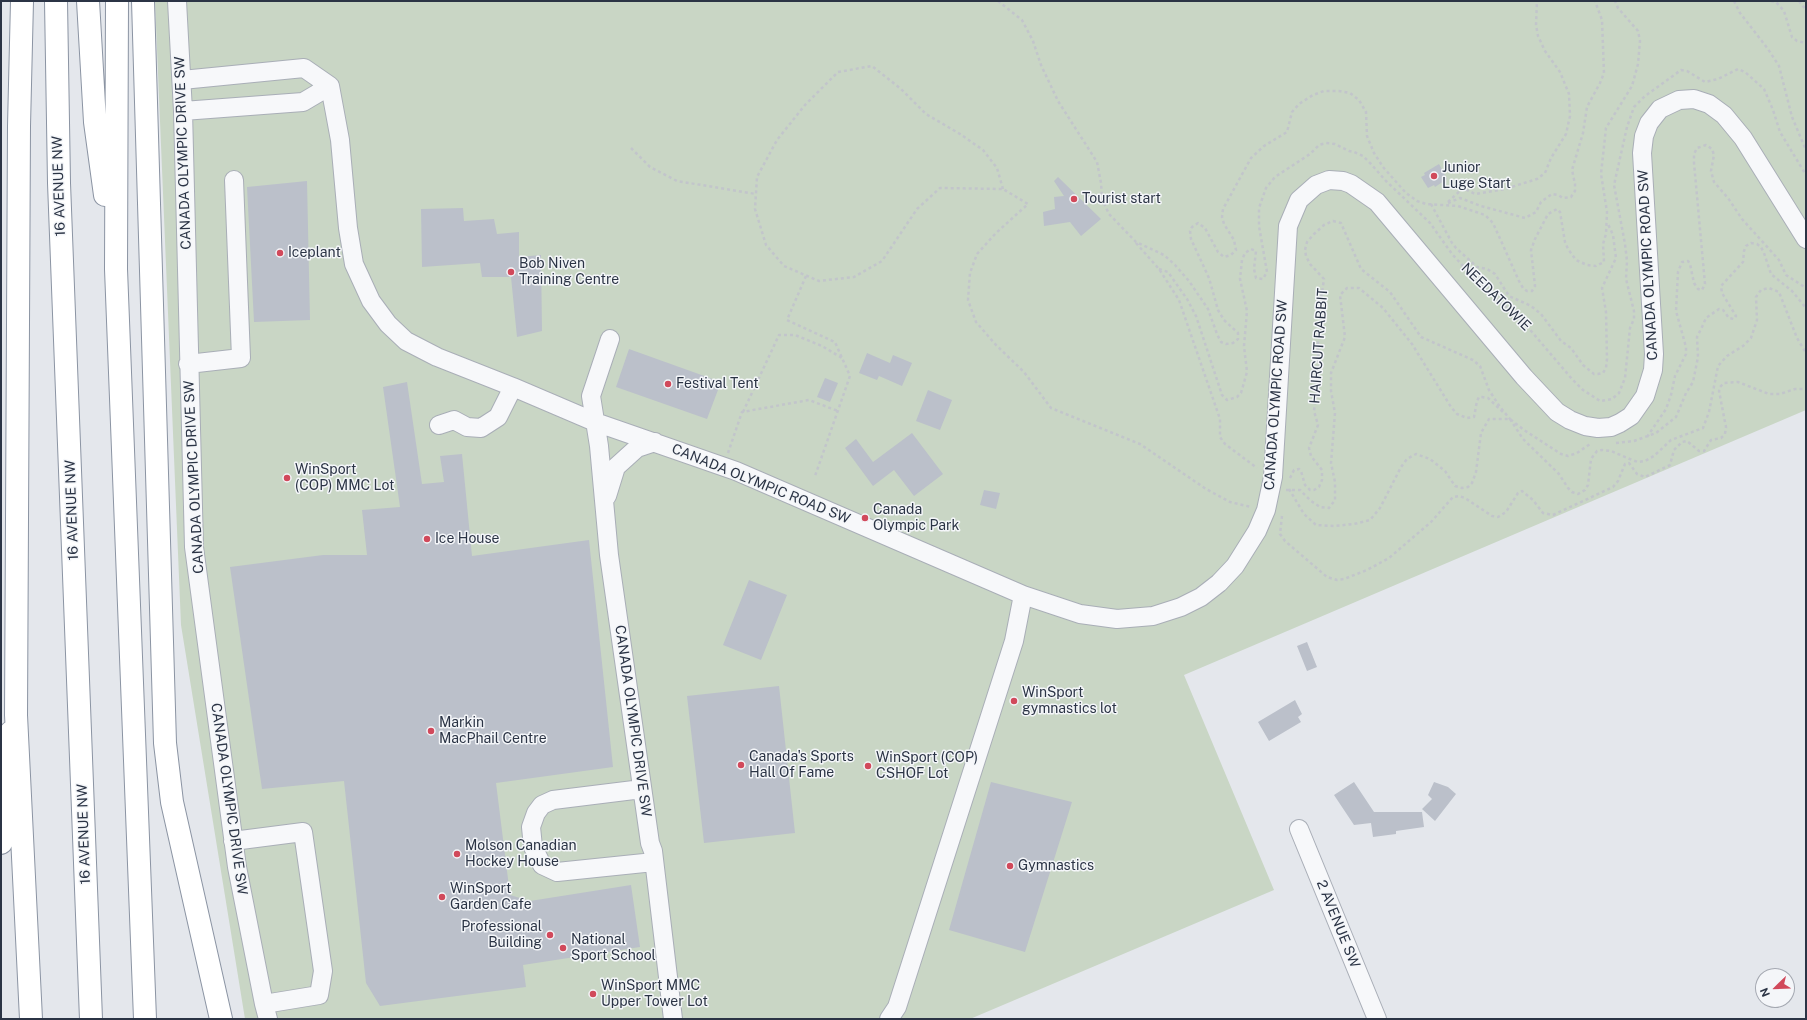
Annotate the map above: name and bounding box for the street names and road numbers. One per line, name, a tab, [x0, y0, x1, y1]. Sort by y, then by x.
street label: CANADA OLYMPIC DRIVE SW	[171, 56, 195, 250]
street label: 16 AVENUE NW	[49, 135, 69, 237]
street label: CANADA OLYMPIC ROAD SW	[1635, 169, 1661, 361]
street label: NEEDATOWIE	[1458, 260, 1534, 334]
street label: HAIRCUT RABBIT	[1307, 288, 1331, 404]
street label: CANADA OLYMPIC ROAD SW	[1261, 299, 1291, 491]
street label: CANADA OLYMPIC DRIVE SW	[181, 380, 207, 574]
street label: CANADA OLYMPIC ROAD SW	[669, 440, 853, 528]
street label: 16 AVENUE NW	[62, 459, 82, 561]
street label: CANADA OLYMPIC DRIVE SW	[611, 624, 655, 818]
street label: CANADA OLYMPIC DRIVE SW	[207, 702, 251, 896]
street label: 16 AVENUE NW	[74, 783, 94, 885]
street label: 2 AVENUE SW	[1313, 878, 1363, 970]

